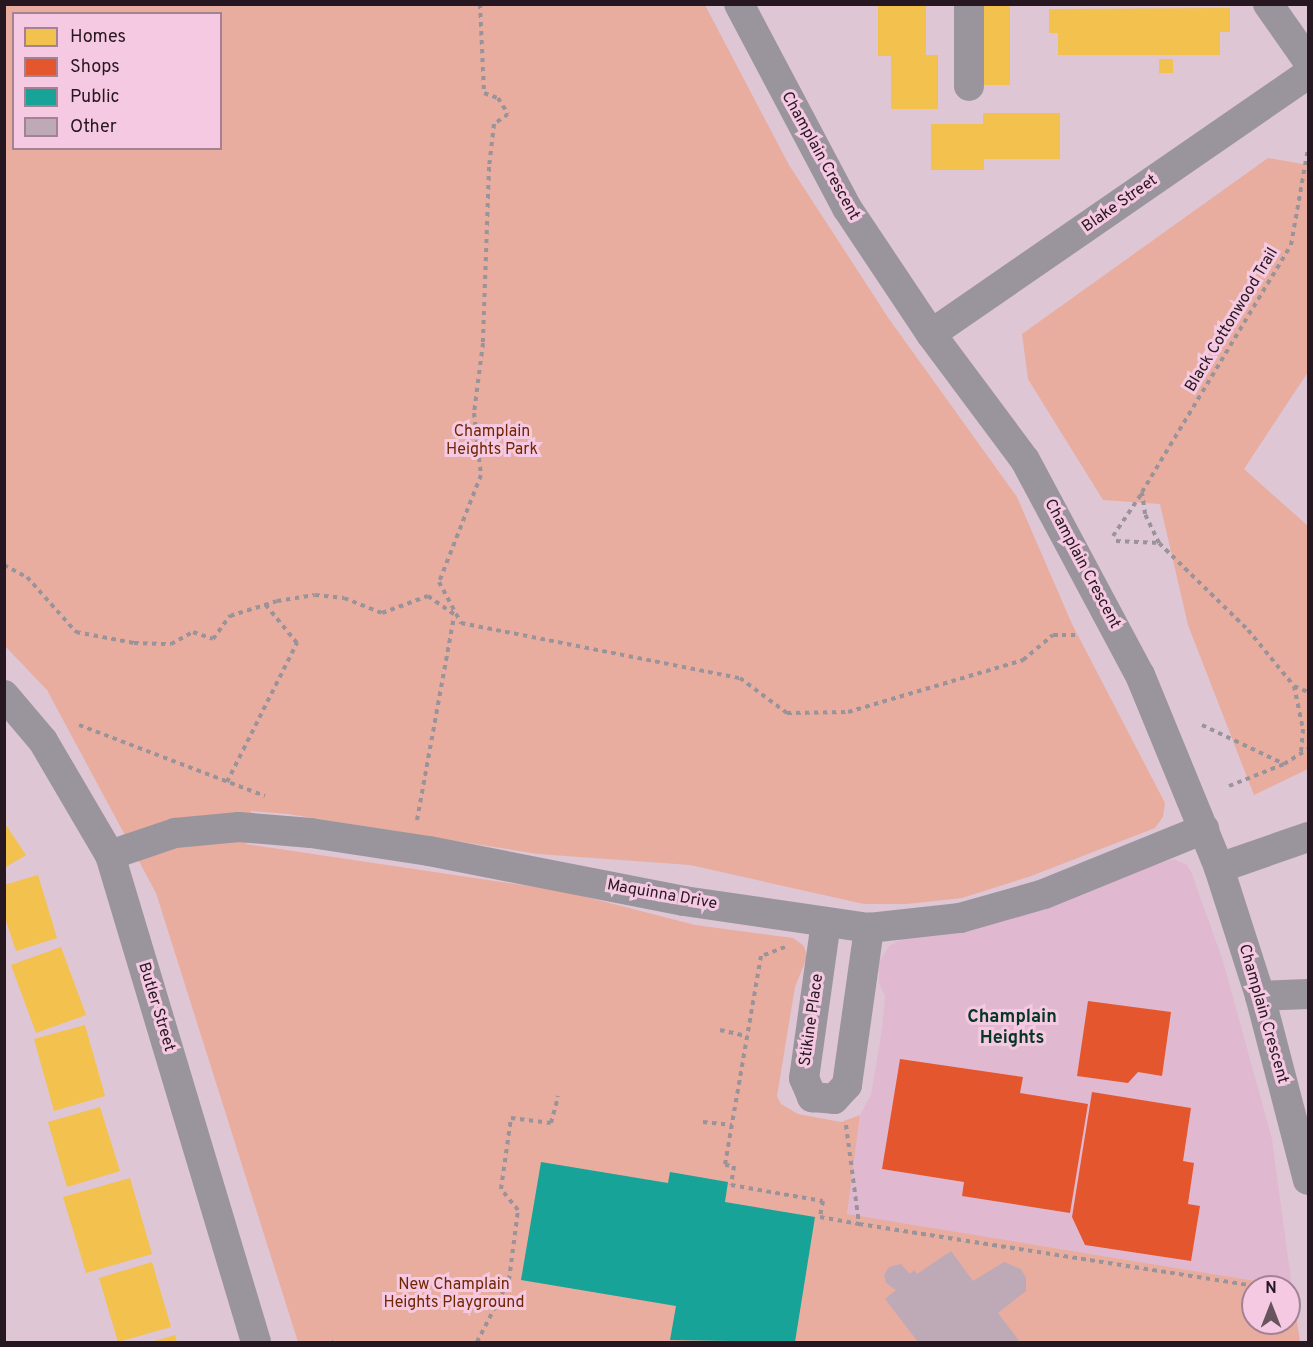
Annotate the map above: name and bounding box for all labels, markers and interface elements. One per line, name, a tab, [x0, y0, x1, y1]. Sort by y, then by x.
legend	[12, 12, 222, 150]
text: Homes	[70, 26, 126, 49]
text: Shops	[70, 56, 120, 79]
text: Public	[70, 86, 120, 109]
street label: Champlain Crescent	[777, 88, 863, 224]
text: Other	[70, 116, 117, 139]
street label: Blake Street	[1079, 171, 1161, 237]
street label: Black Cottonwood Trail	[1181, 244, 1283, 396]
park label: Champlain Heights Park	[446, 422, 538, 460]
street label: Champlain Crescent	[1040, 496, 1124, 632]
street label: Maquinna Drive	[605, 876, 719, 914]
street label: Champlain Crescent	[1234, 942, 1292, 1086]
street label: Butler Street	[133, 960, 179, 1054]
street label: Stikine Place	[796, 973, 828, 1067]
district label: Champlain Heights	[967, 1008, 1057, 1050]
park label: New Champlain Heights Playground	[383, 1275, 525, 1313]
north arrow	[1241, 1275, 1301, 1335]
text: N	[1265, 1279, 1277, 1299]

